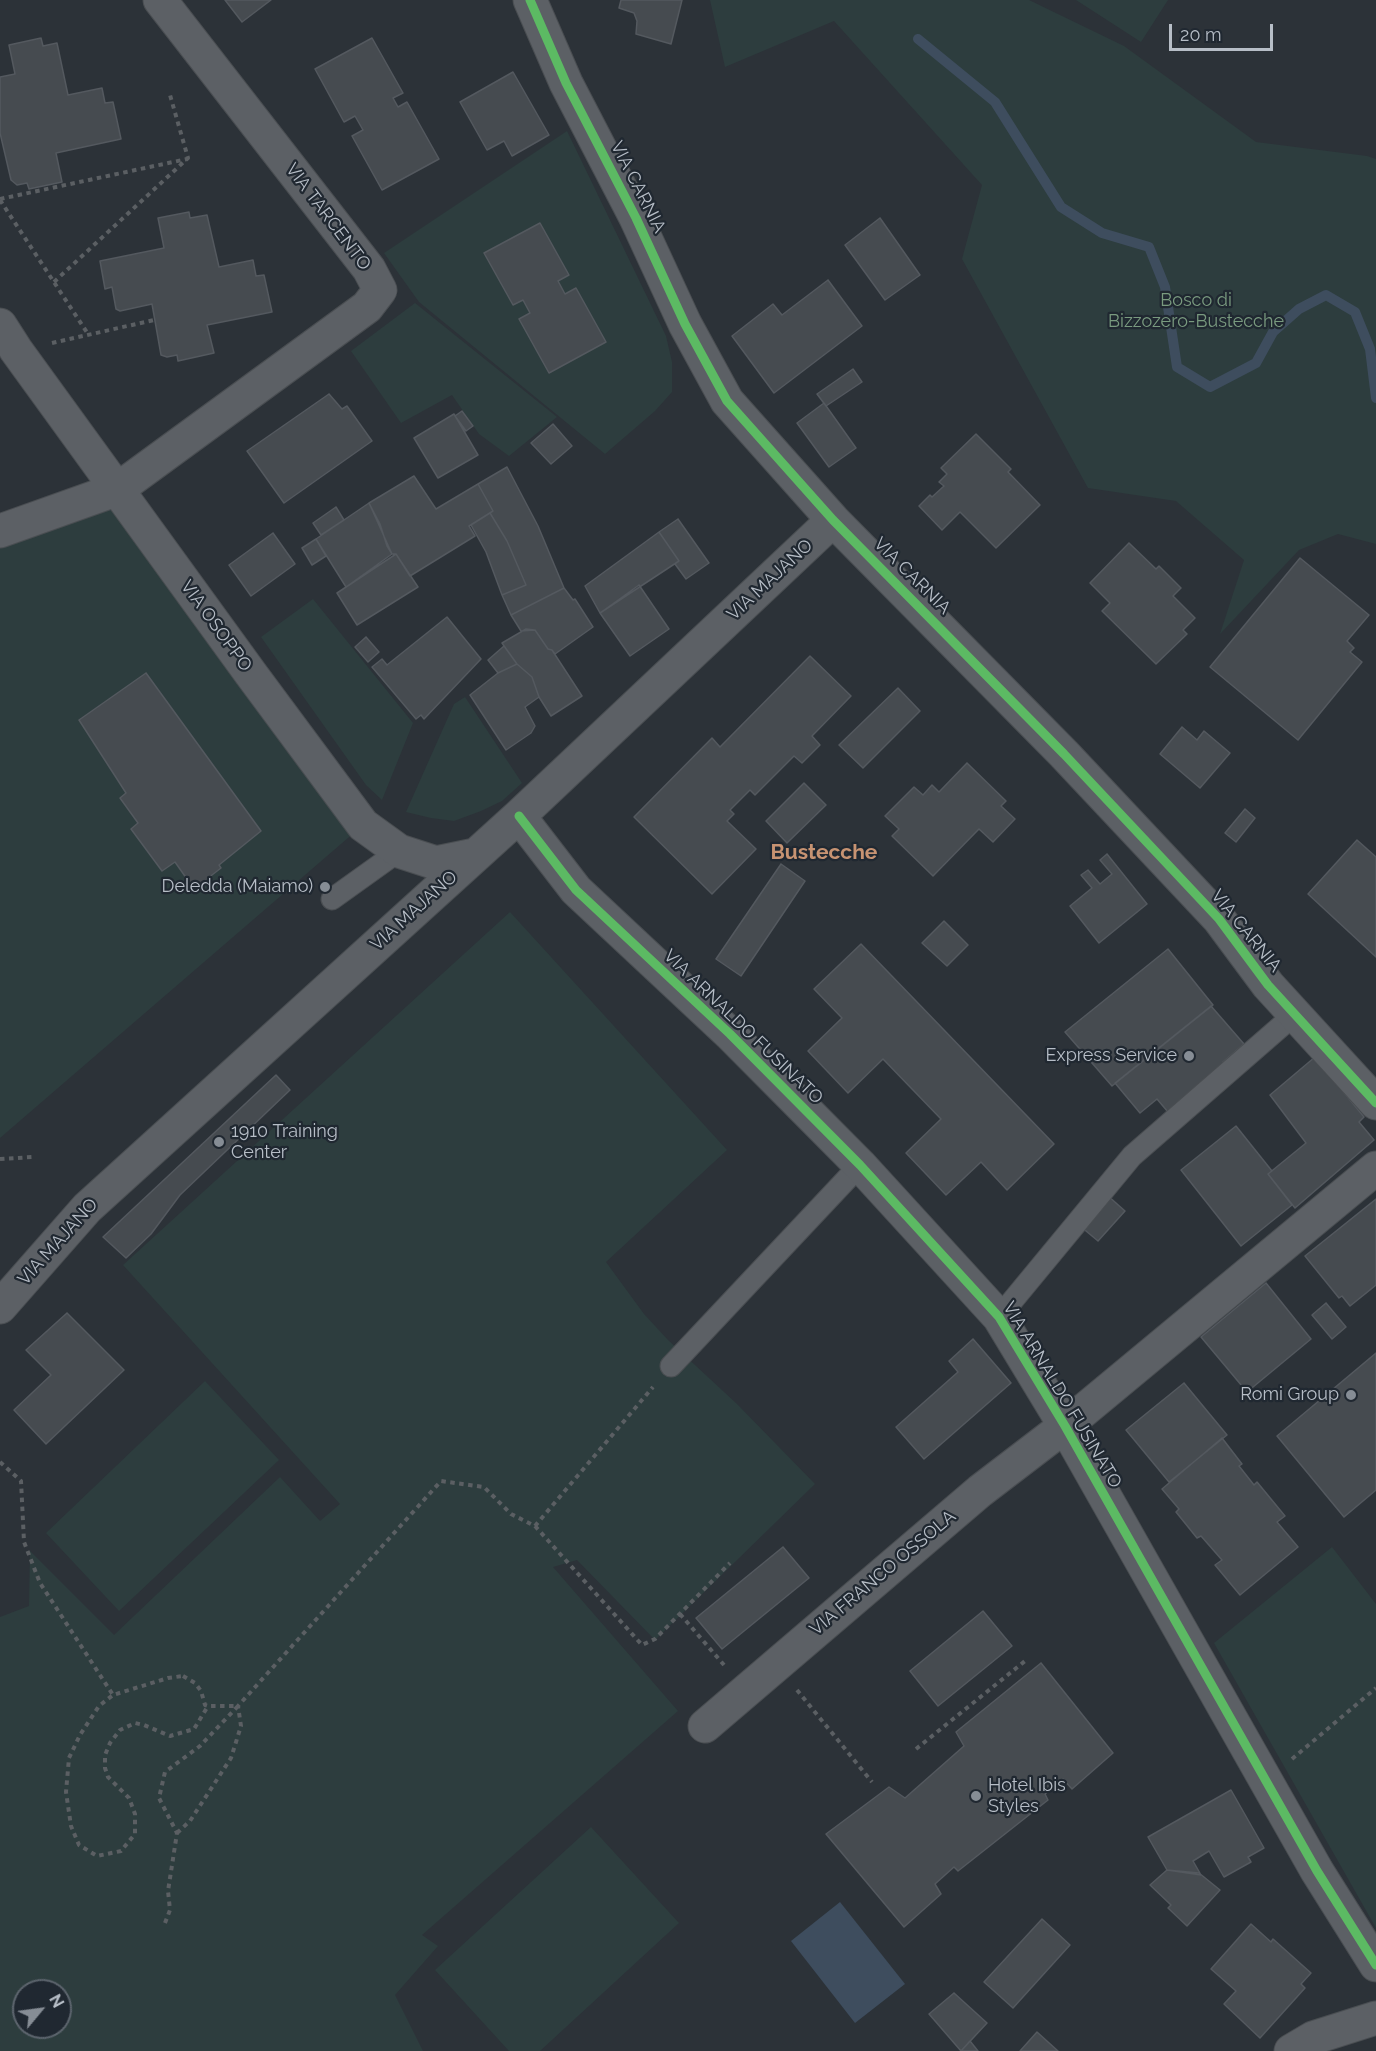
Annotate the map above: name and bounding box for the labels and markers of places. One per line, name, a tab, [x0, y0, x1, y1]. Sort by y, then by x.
place label: Deledda (Maiamo)	[162, 876, 313, 898]
marker: Deledda (Maiamo)	[318, 880, 332, 894]
place label: Express Service	[1046, 1045, 1177, 1067]
marker: Express Service	[1182, 1049, 1196, 1063]
place label: 1910 Training Center	[231, 1121, 338, 1164]
marker: 1910 Training Center	[212, 1135, 226, 1149]
place label: Romi Group	[1240, 1384, 1339, 1406]
marker: Romi Group	[1344, 1388, 1358, 1402]
place label: Hotel Ibis Styles	[988, 1775, 1066, 1818]
marker: Hotel Ibis Styles	[969, 1789, 983, 1803]

